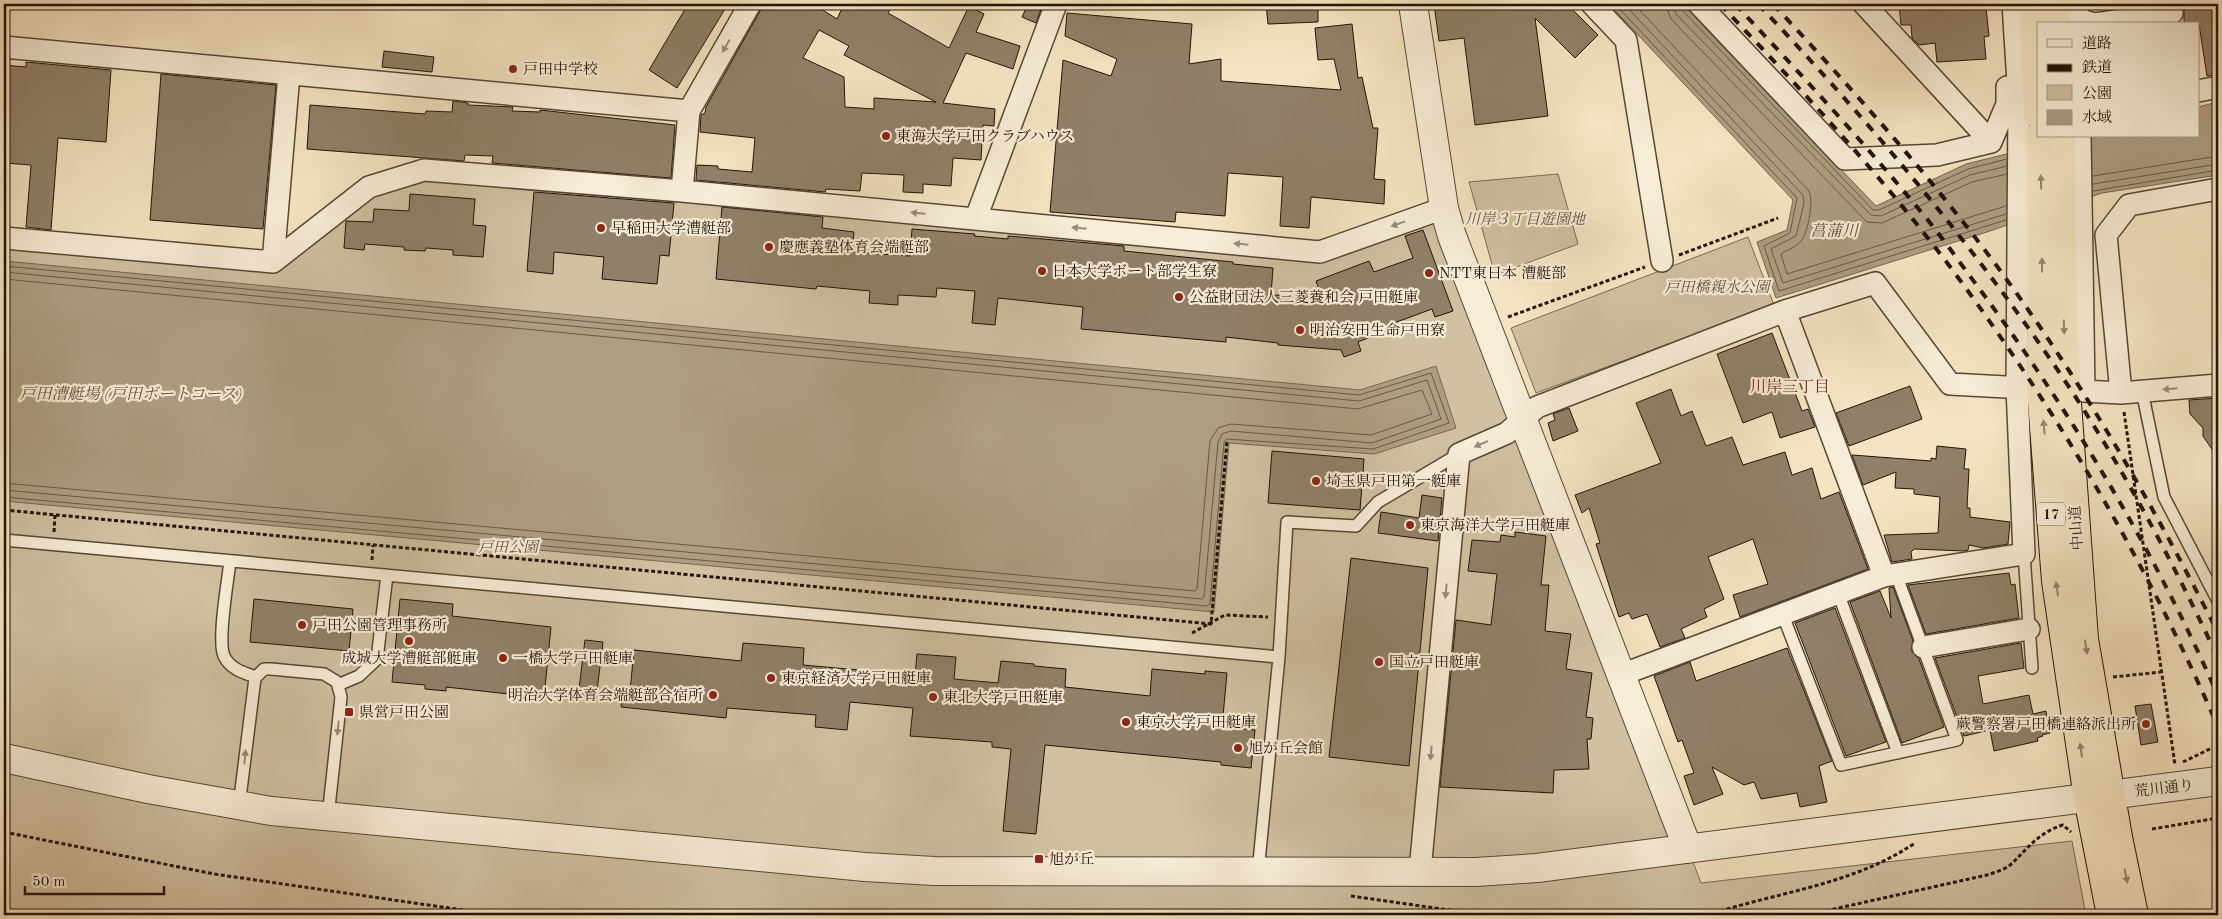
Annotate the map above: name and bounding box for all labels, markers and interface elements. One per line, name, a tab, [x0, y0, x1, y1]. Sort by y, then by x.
legend	[2037, 22, 2200, 138]
text: 道路	[2082, 35, 2112, 52]
one-way arrow	[722, 39, 730, 53]
text: 鉄道	[2082, 59, 2112, 76]
place label: 戸田中学校	[523, 61, 598, 78]
marker: 戸田中学校	[507, 63, 519, 75]
text: 公園	[2082, 85, 2112, 102]
text: 水域	[2082, 109, 2112, 126]
place label: 東海大学戸田クラブハウス	[896, 128, 1074, 145]
marker: 東海大学戸田クラブハウス	[880, 130, 892, 142]
one-way arrow	[2036, 174, 2044, 190]
one-way arrow	[909, 208, 925, 216]
park label: 川岸３丁目遊園地	[1465, 211, 1587, 228]
place label: 早稲田大学漕艇部	[611, 220, 731, 237]
one-way arrow	[1391, 221, 1406, 228]
marker: 早稲田大学漕艇部	[595, 222, 607, 234]
water label: 菖蒲川	[1810, 222, 1860, 240]
one-way arrow	[1071, 224, 1087, 232]
place label: 慶應義塾体育会端艇部	[779, 239, 929, 256]
one-way arrow	[1233, 240, 1249, 248]
marker: 慶應義塾体育会端艇部	[763, 241, 775, 253]
one-way arrow	[2038, 256, 2046, 272]
place label: 日本大学ボート部学生寮	[1052, 263, 1217, 280]
marker: 日本大学ボート部学生寮	[1036, 265, 1048, 277]
place label: NTT東日本 漕艇部	[1439, 265, 1566, 282]
marker: NTT東日本 漕艇部	[1423, 267, 1435, 279]
park label: 戸田橋親水公園	[1664, 279, 1772, 296]
place label: 公益財団法人三菱養和会 戸田艇庫	[1189, 289, 1418, 306]
marker: 公益財団法人三菱養和会 戸田艇庫	[1173, 291, 1185, 303]
one-way arrow	[2060, 320, 2068, 336]
place label: 明治安田生命戸田寮	[1310, 322, 1445, 339]
marker: 明治安田生命戸田寮	[1294, 324, 1306, 336]
district label: 川岸三丁目	[1750, 378, 1830, 396]
water label: 戸田漕艇場 (戸田ボートコース)	[20, 385, 242, 403]
one-way arrow	[2161, 385, 2177, 393]
one-way arrow	[2040, 419, 2048, 435]
one-way arrow	[1474, 441, 1488, 449]
place label: 埼玉県戸田第一艇庫	[1326, 473, 1461, 490]
marker: 埼玉県戸田第一艇庫	[1310, 475, 1322, 487]
road number: 17	[2037, 502, 2065, 526]
street label: 中山道	[2066, 505, 2087, 551]
place label: 東京海洋大学戸田艇庫	[1420, 517, 1570, 534]
marker: 東京海洋大学戸田艇庫	[1404, 519, 1416, 531]
park label: 戸田公園	[478, 539, 541, 556]
one-way arrow	[2053, 581, 2061, 597]
one-way arrow	[1442, 584, 1450, 600]
place label: 戸田公園管理事務所	[312, 617, 447, 634]
marker: 戸田公園管理事務所	[296, 619, 308, 631]
marker: 成城大学漕艇部艇庫	[403, 635, 415, 647]
one-way arrow	[2082, 639, 2090, 655]
place label: 成城大学漕艇部艇庫	[341, 650, 477, 667]
place label: 一橋大学戸田艇庫	[513, 650, 633, 667]
marker: 一橋大学戸田艇庫	[497, 652, 509, 664]
place label: 国立戸田艇庫	[1389, 654, 1479, 671]
marker: 国立戸田艇庫	[1373, 656, 1385, 668]
place label: 東京経済大学戸田艇庫	[781, 670, 931, 687]
marker: 東京経済大学戸田艇庫	[765, 672, 777, 684]
place label: 明治大学体育会端艇部合宿所	[508, 687, 703, 704]
marker: 明治大学体育会端艇部合宿所	[707, 689, 719, 701]
place label: 東北大学戸田艇庫	[943, 689, 1063, 706]
marker: 東北大学戸田艇庫	[927, 691, 939, 703]
place label: 県営戸田公園	[359, 704, 449, 721]
marker: 県営戸田公園	[343, 706, 355, 718]
place label: 東京大学戸田艇庫	[1136, 714, 1256, 731]
marker: 東京大学戸田艇庫	[1120, 716, 1132, 728]
place label: 蕨警察署戸田橋連絡派出所	[1956, 716, 2136, 733]
marker: 蕨警察署戸田橋連絡派出所	[2140, 718, 2152, 730]
one-way arrow	[333, 720, 341, 736]
place label: 旭が丘会館	[1248, 740, 1323, 757]
one-way arrow	[2076, 741, 2084, 757]
marker: 旭が丘会館	[1232, 742, 1244, 754]
one-way arrow	[1427, 745, 1435, 761]
one-way arrow	[241, 749, 249, 765]
street label: 荒川通り	[2133, 776, 2195, 801]
place label: 旭が丘	[1049, 851, 1094, 868]
marker: 旭が丘	[1033, 853, 1045, 865]
scale bar	[25, 864, 164, 896]
one-way arrow	[2122, 869, 2130, 884]
text: 50 m	[32, 875, 66, 890]

